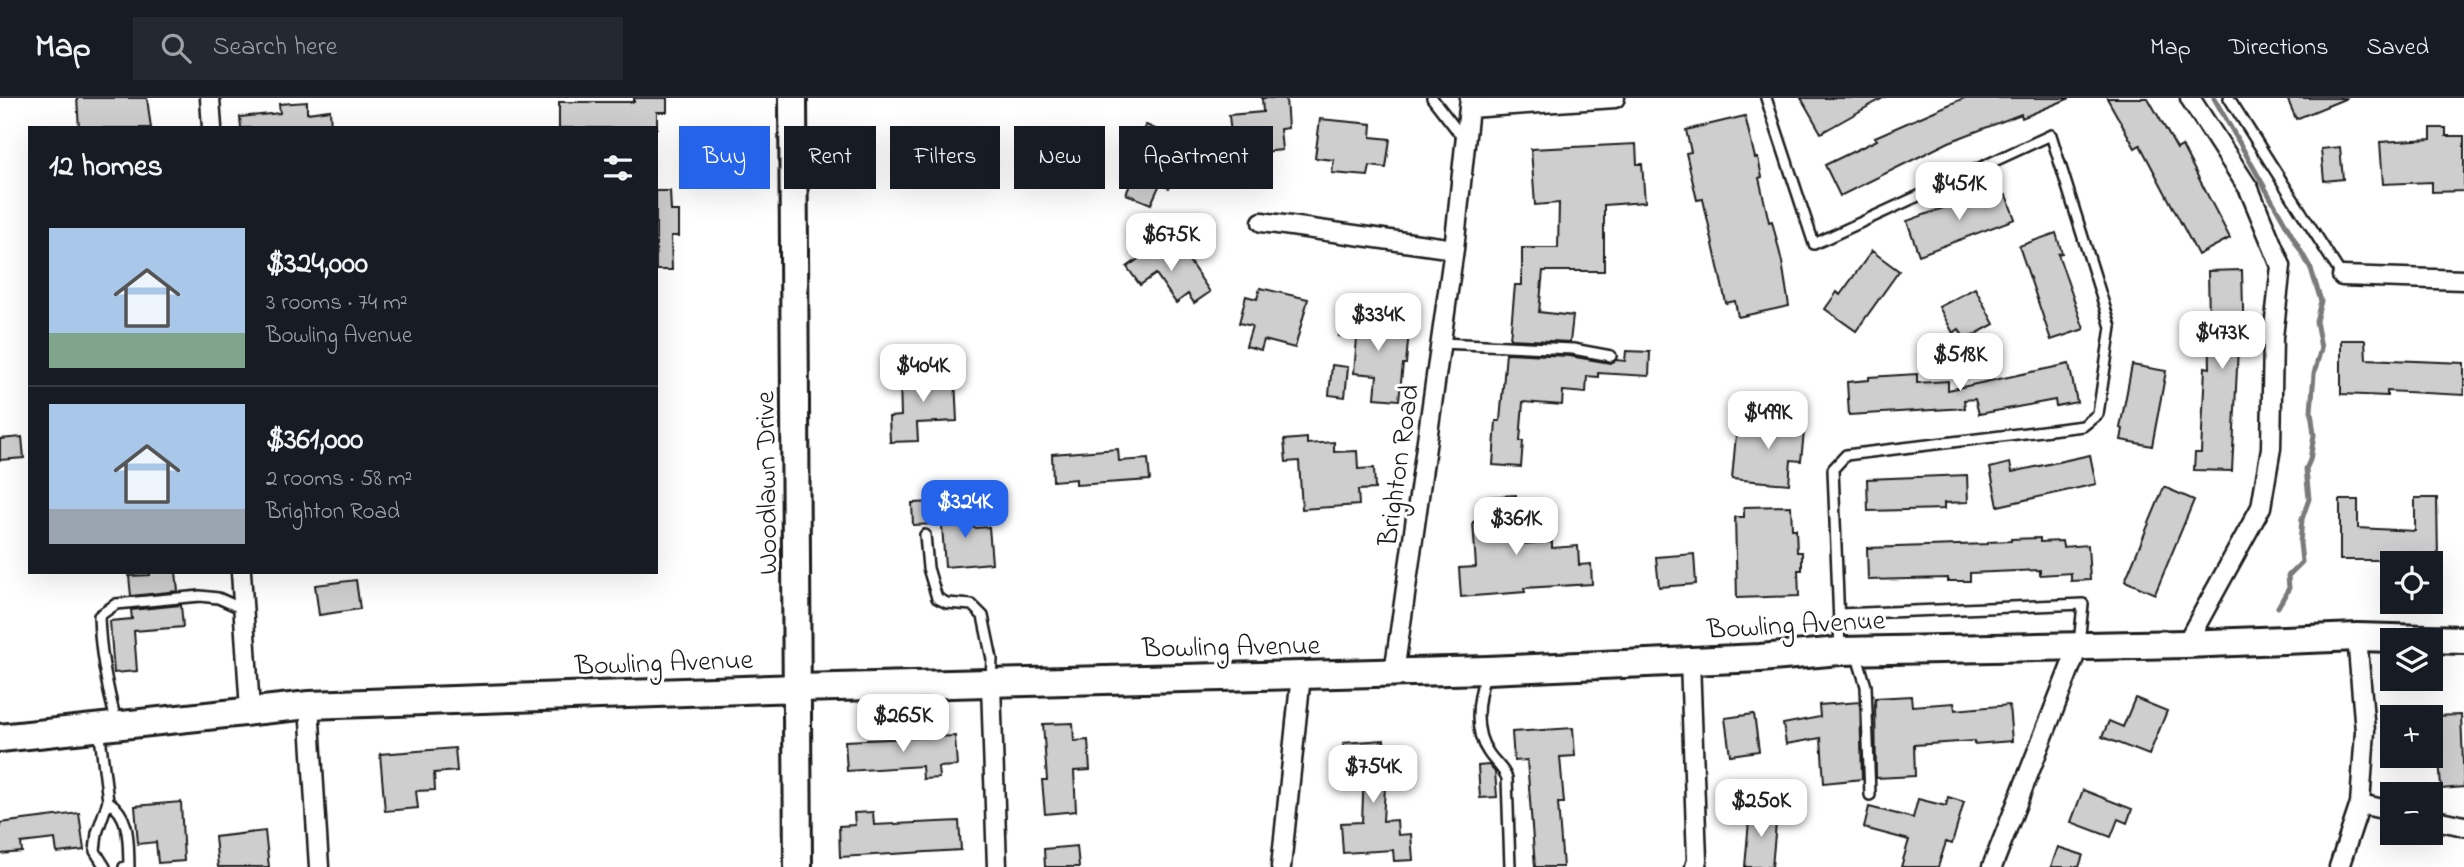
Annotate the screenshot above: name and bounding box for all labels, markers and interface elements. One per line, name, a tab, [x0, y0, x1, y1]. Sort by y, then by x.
search box	[133, 17, 623, 80]
text: Map	[35, 24, 91, 72]
icon: search	[157, 29, 195, 67]
text: Search here	[213, 29, 337, 67]
text: Map	[2150, 31, 2191, 66]
text: Directions	[2229, 31, 2328, 66]
text: Saved	[2366, 31, 2429, 66]
chip: Buy	[679, 126, 770, 189]
chip: Rent	[784, 126, 876, 189]
chip: Filters	[890, 126, 1000, 189]
chip: New	[1014, 126, 1105, 189]
chip: Apartment	[1119, 126, 1273, 189]
text: 12 homes	[49, 146, 163, 190]
icon: filters	[599, 149, 637, 187]
pin: $451K	[1910, 162, 2008, 222]
text: $451K	[1931, 168, 1987, 201]
pin: $675K	[1122, 214, 1220, 273]
text: $675K	[1142, 219, 1200, 252]
text: $324,000	[266, 243, 368, 287]
icon: home	[105, 256, 189, 340]
text: 3 rooms · 74 m²	[266, 287, 408, 320]
pin: $334K	[1329, 294, 1427, 353]
text: $334K	[1351, 299, 1405, 332]
pin: $473K	[2173, 312, 2271, 371]
text: $473K	[2195, 317, 2249, 350]
text: Bowling Avenue	[266, 320, 412, 353]
pin: $518K	[1911, 334, 2009, 393]
text: $518K	[1933, 339, 1987, 372]
pin: $404K	[874, 344, 972, 404]
text: $404K	[896, 350, 950, 383]
street label: Brighton Road	[1369, 382, 1432, 550]
street label: Woodlawn Drive	[746, 390, 791, 575]
pin: $499K	[1719, 392, 1817, 451]
text: $499K	[1744, 397, 1792, 430]
text: $361,000	[266, 419, 363, 463]
icon: home	[105, 432, 189, 516]
text: 2 rooms · 58 m²	[266, 463, 412, 496]
pin: $324K	[916, 480, 1014, 540]
text: $324K	[937, 486, 993, 519]
text: Brighton Road	[266, 496, 400, 529]
pin: $361K	[1467, 498, 1565, 557]
text: $361K	[1490, 503, 1542, 536]
map controls	[2380, 551, 2443, 845]
button: locate	[2380, 551, 2443, 614]
street label: Bowling Avenue	[1705, 601, 1887, 652]
street label: Bowling Avenue	[1141, 626, 1321, 671]
button: layers	[2380, 628, 2443, 691]
street label: Bowling Avenue	[573, 641, 754, 688]
pin: $265K	[854, 694, 952, 754]
text: $265K	[873, 700, 933, 733]
button: +	[2380, 705, 2443, 768]
pin: $754K	[1324, 746, 1422, 805]
text: $754K	[1344, 751, 1402, 784]
pin: $250K	[1712, 780, 1810, 839]
button: −	[2380, 782, 2443, 845]
text: $250K	[1731, 785, 1791, 818]

